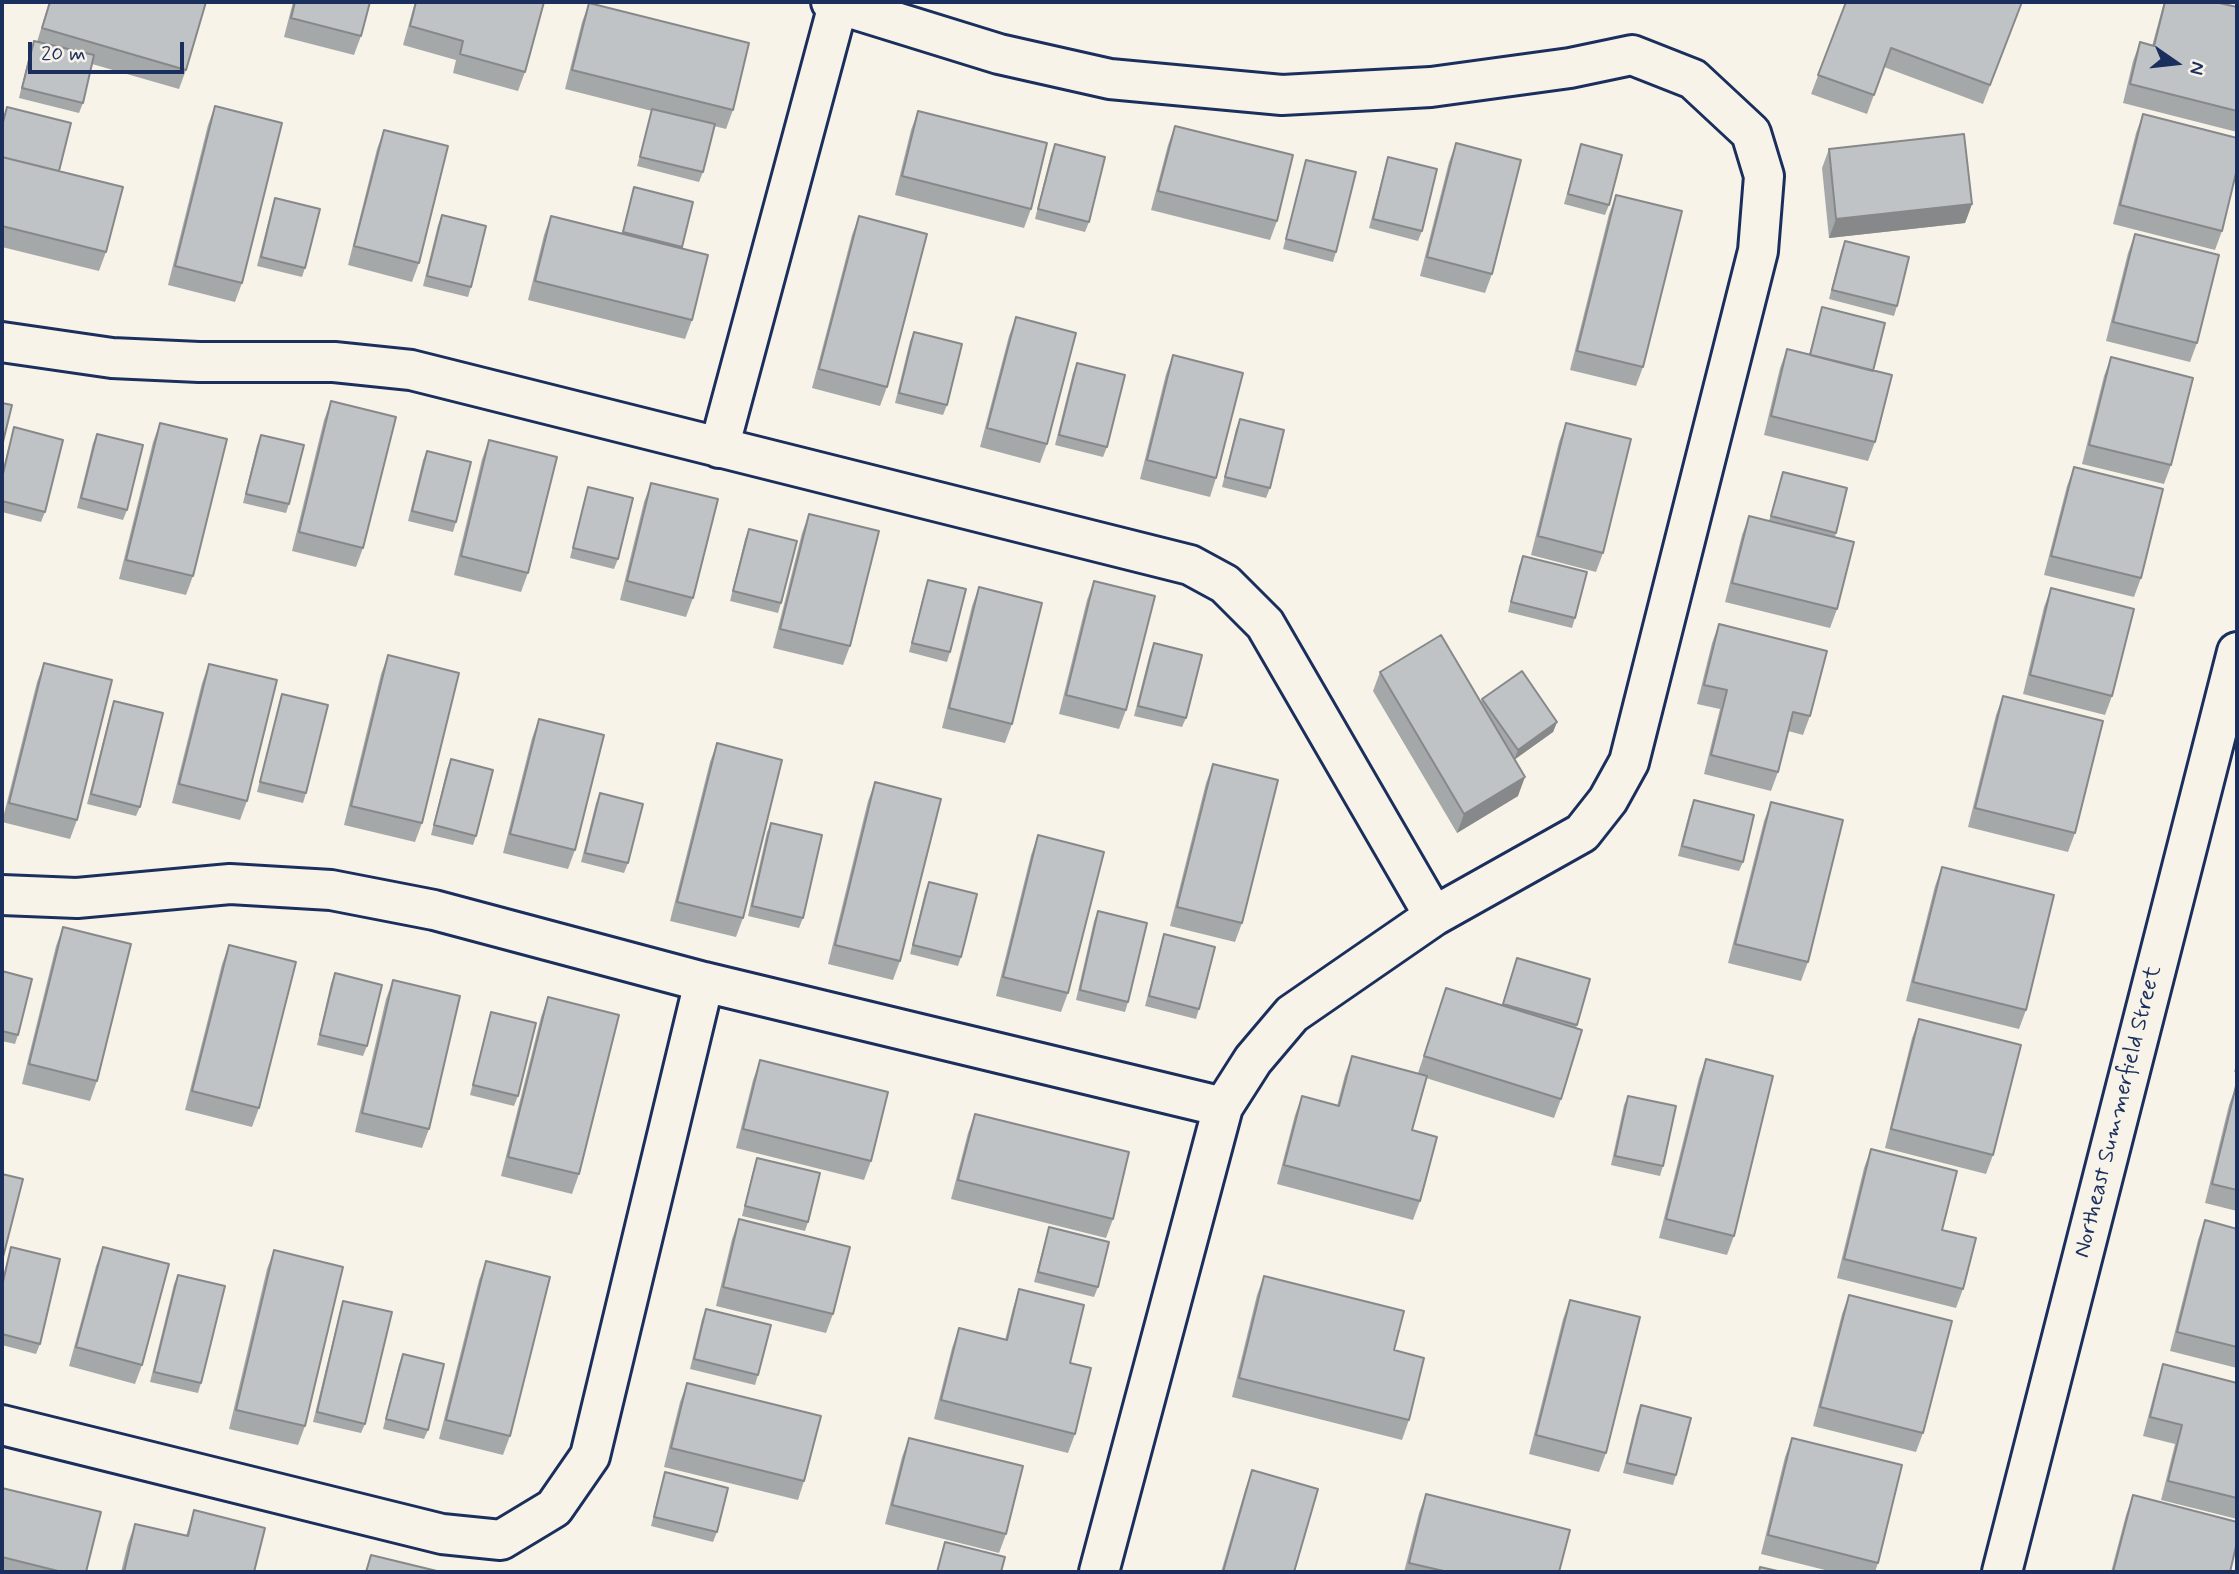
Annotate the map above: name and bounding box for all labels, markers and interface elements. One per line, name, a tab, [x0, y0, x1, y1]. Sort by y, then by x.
scale bar	[32, 28, 187, 72]
north arrow	[2141, 28, 2211, 98]
text: 20 m	[41, 40, 86, 68]
text: N	[2183, 59, 2211, 77]
street label: Northeast Summerfield Street	[2069, 963, 2169, 1261]

